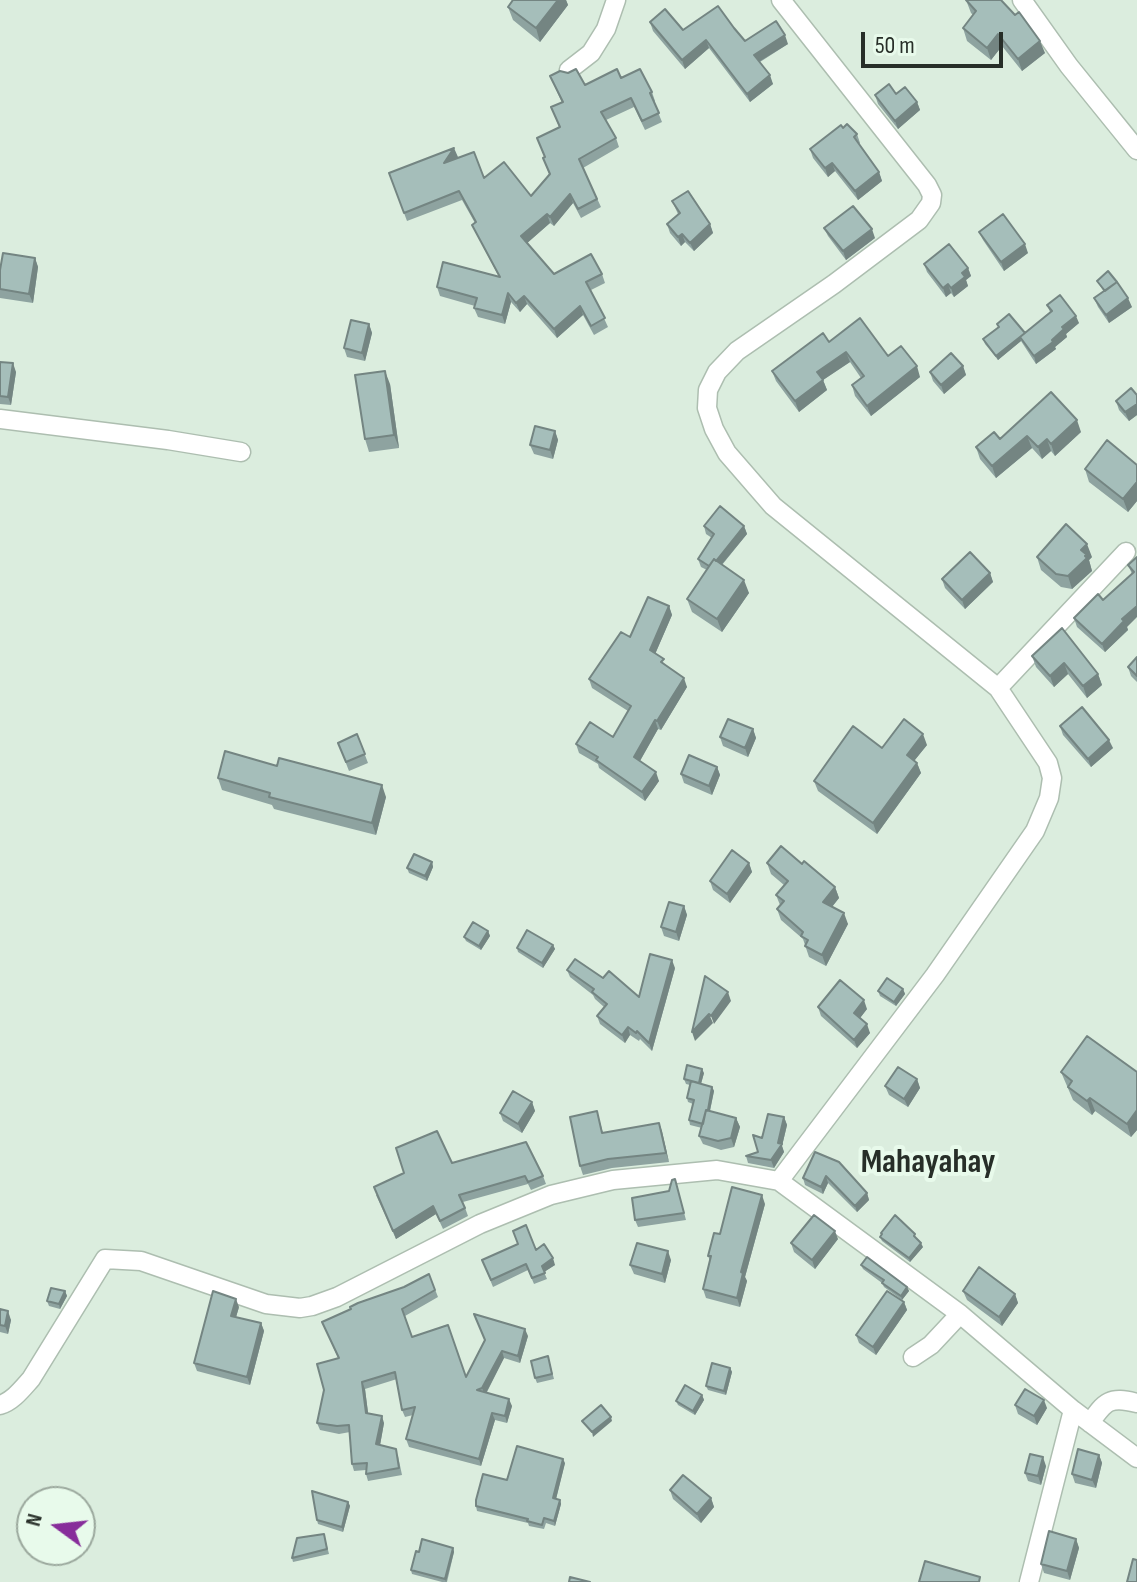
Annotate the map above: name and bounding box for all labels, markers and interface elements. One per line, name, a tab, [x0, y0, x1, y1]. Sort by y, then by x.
scale bar	[865, 16, 1007, 66]
text: 50 m	[875, 31, 915, 60]
district label: Mahayahay	[861, 1143, 995, 1183]
north arrow	[16, 1486, 96, 1566]
text: N	[20, 1511, 49, 1529]

